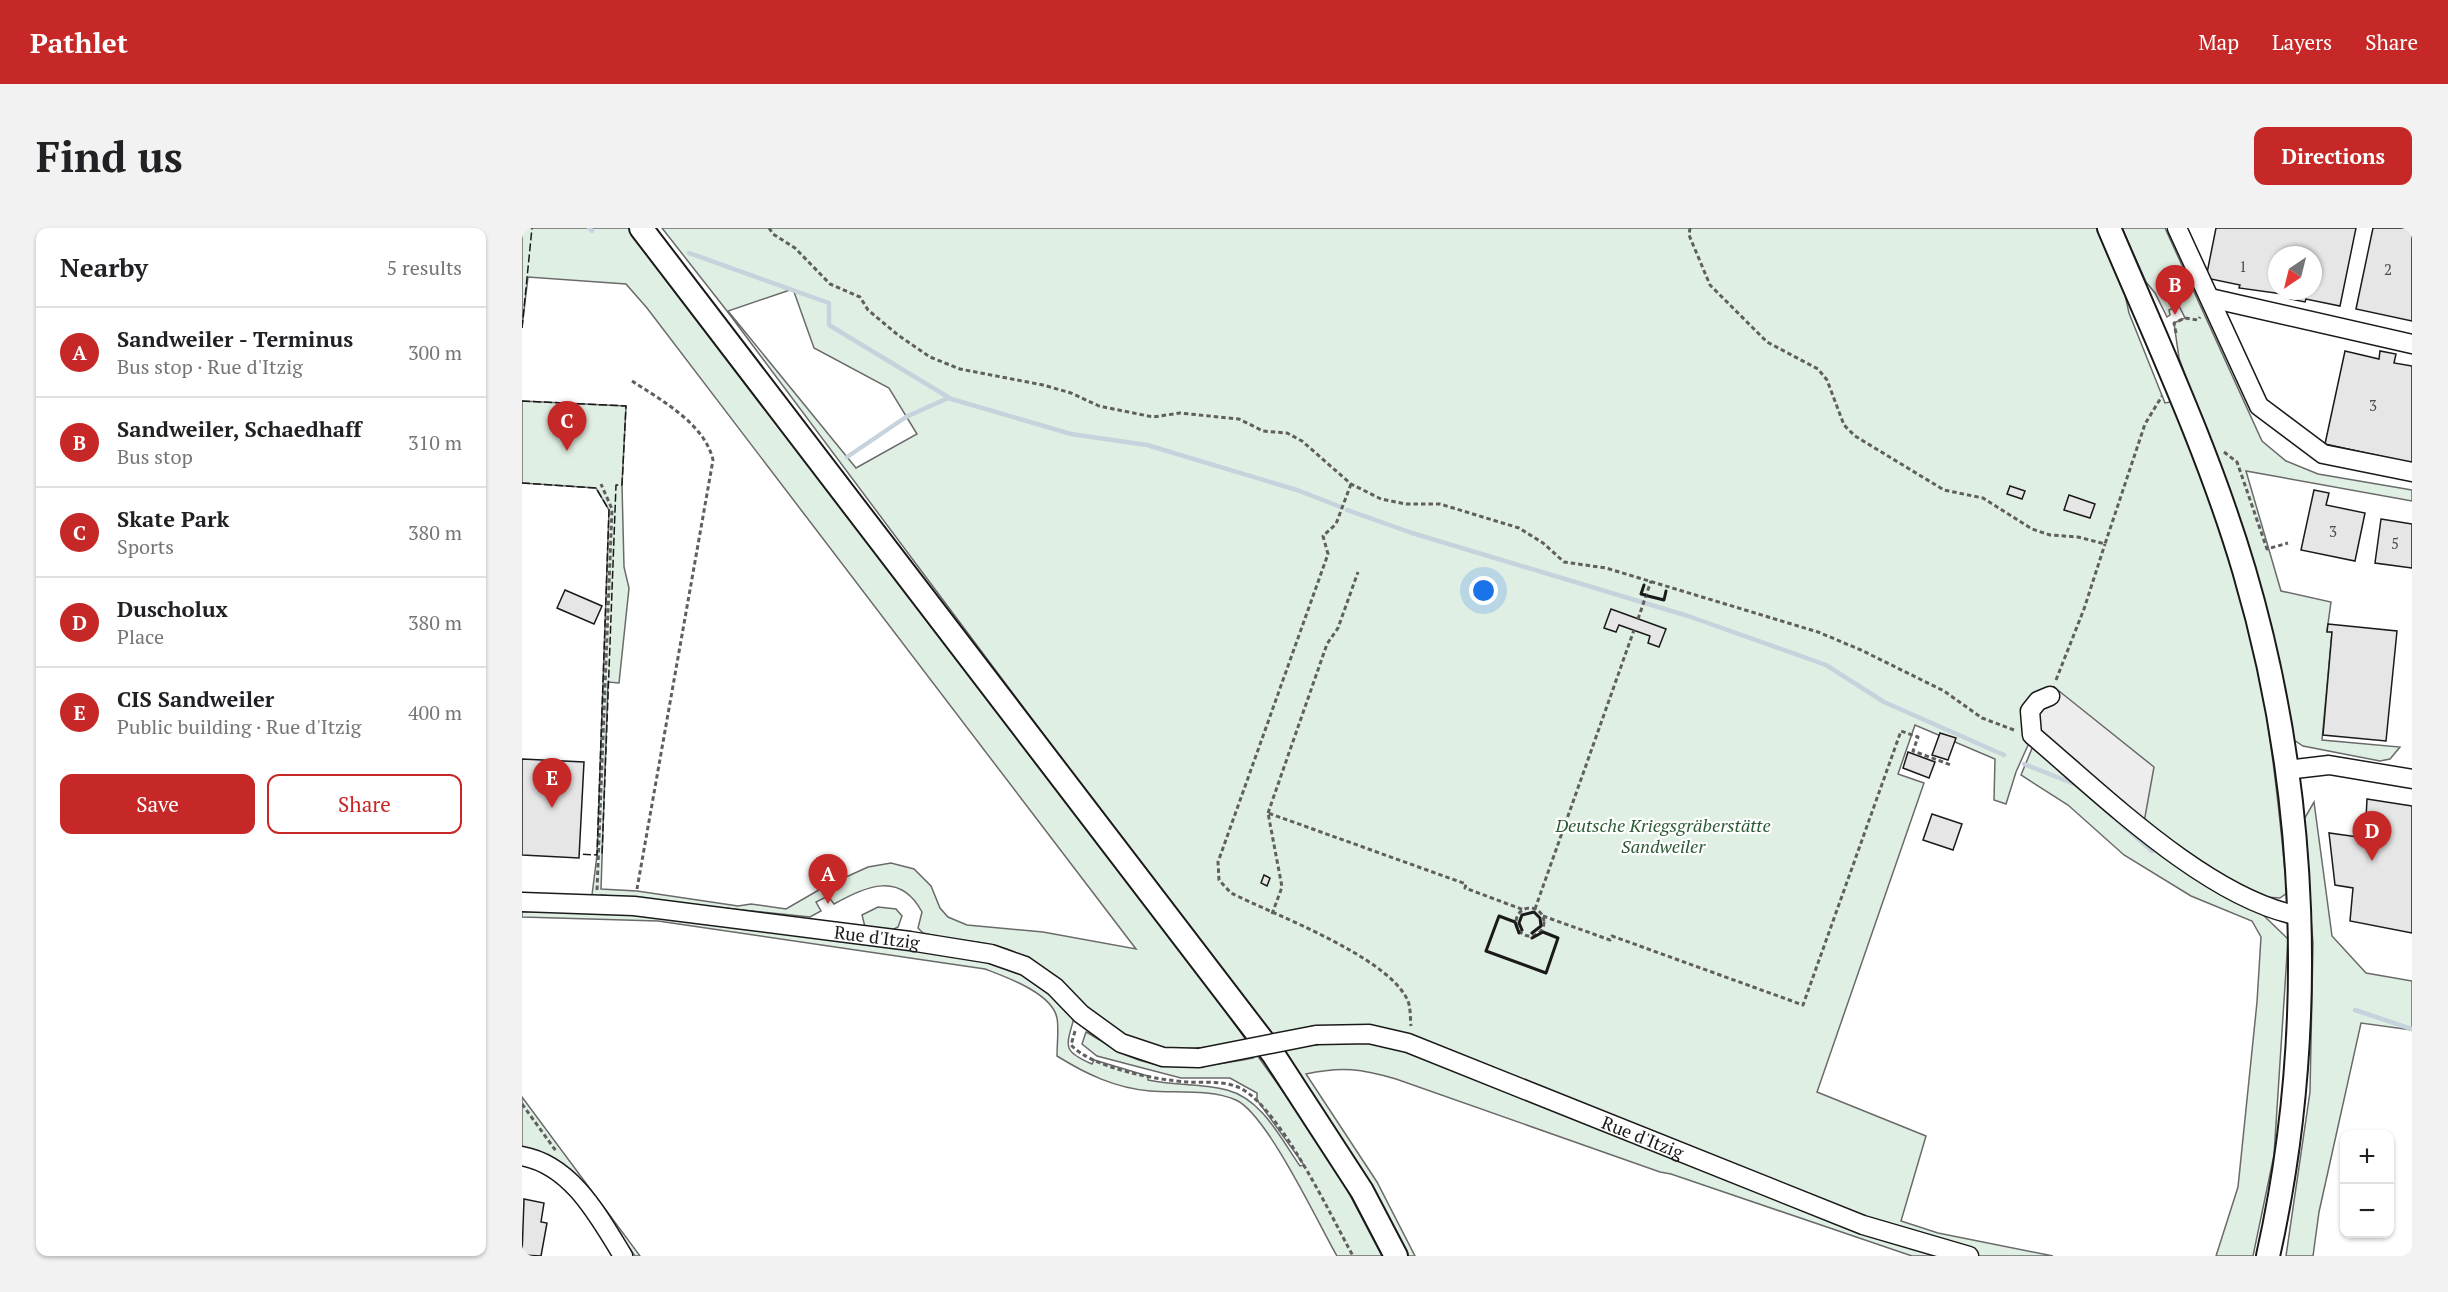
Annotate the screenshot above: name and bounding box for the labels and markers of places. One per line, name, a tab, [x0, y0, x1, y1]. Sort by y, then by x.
pin: B	[2156, 266, 2194, 315]
pin: C	[548, 402, 586, 451]
pin: E	[532, 758, 572, 808]
pin: D	[2352, 812, 2392, 861]
pin: A	[808, 854, 848, 904]

